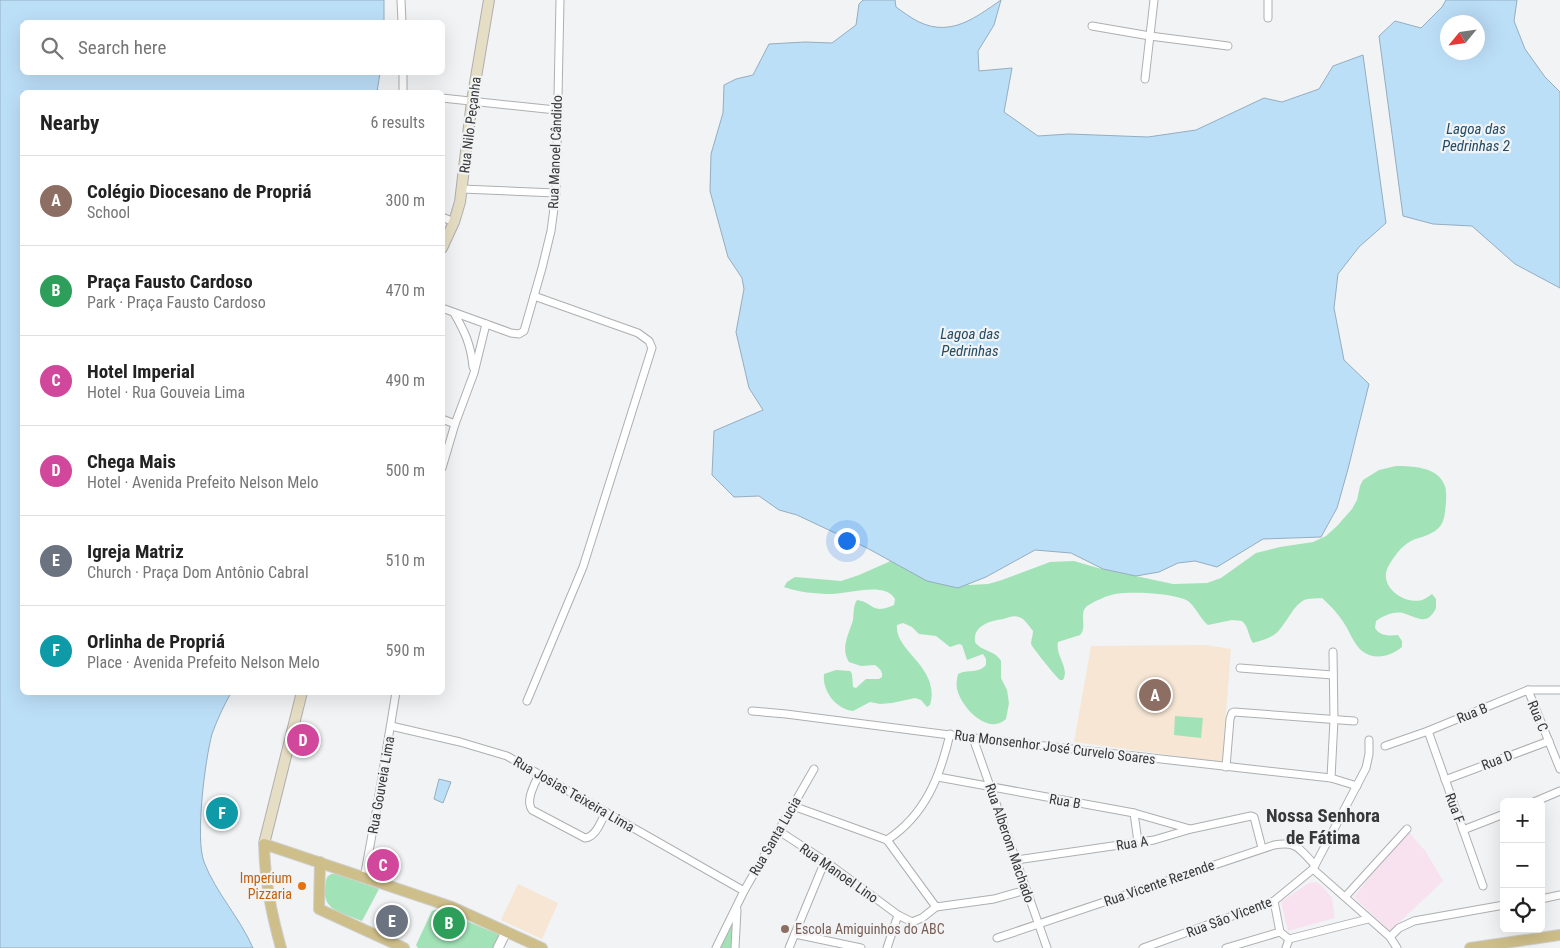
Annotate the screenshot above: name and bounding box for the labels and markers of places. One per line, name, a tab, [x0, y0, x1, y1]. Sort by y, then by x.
pin: A	[1139, 676, 1171, 714]
pin: D	[287, 721, 319, 759]
pin: F	[206, 794, 238, 832]
pin: C	[367, 846, 399, 884]
place label: Imperium Pizzaria	[240, 870, 292, 902]
marker: Imperium Pizzaria	[296, 880, 308, 892]
pin: E	[376, 902, 408, 940]
pin: B	[433, 904, 465, 942]
place label: Escola Amiguinhos do ABC	[795, 921, 945, 937]
marker: Escola Amiguinhos do ABC	[779, 923, 791, 935]

